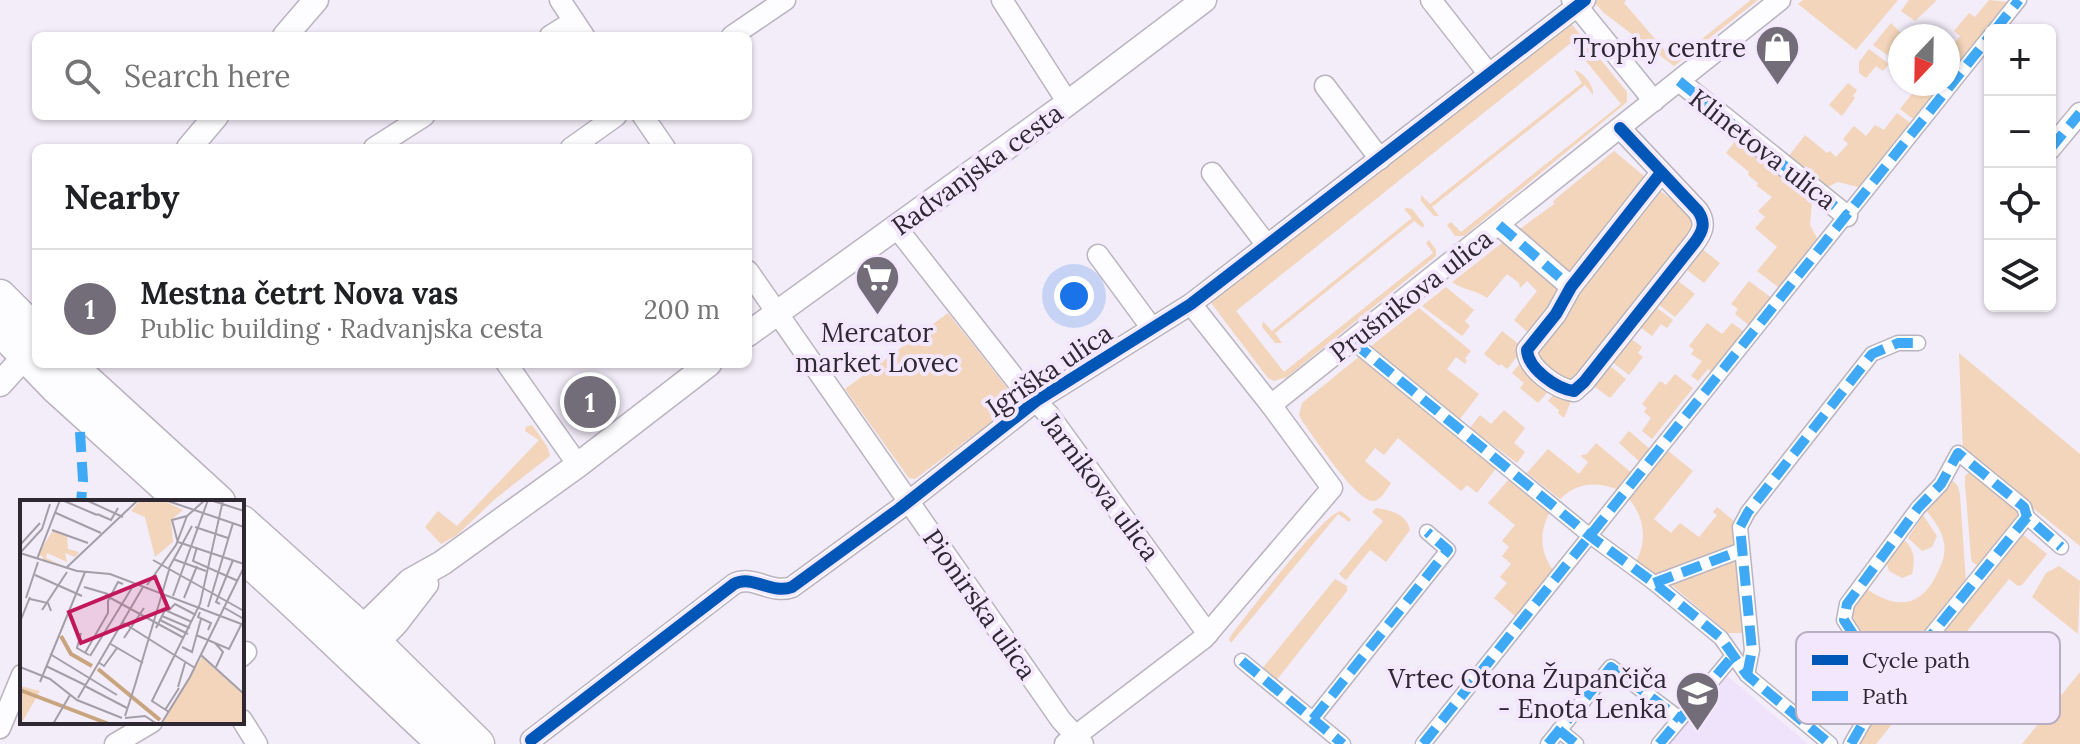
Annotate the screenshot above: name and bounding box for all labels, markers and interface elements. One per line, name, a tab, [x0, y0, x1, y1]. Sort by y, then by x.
shop icon: Trophy centre	[1753, 23, 1801, 86]
north arrow	[1888, 24, 1960, 96]
map controls	[1984, 24, 2056, 312]
button: +	[1984, 24, 2056, 96]
place label: Trophy centre	[1573, 31, 1746, 64]
search box	[32, 32, 752, 120]
icon: search	[60, 54, 104, 98]
text: Search here	[124, 57, 291, 95]
street label: Klinetova ulica	[1683, 81, 1843, 217]
street label: Radvanjska cesta	[885, 96, 1069, 242]
button: −	[1984, 96, 2056, 168]
button: locate	[1984, 168, 2056, 240]
text: Nearby	[64, 175, 180, 218]
street label: Prušnikova ulica	[1323, 221, 1499, 369]
button: layers	[1984, 240, 2056, 312]
supermarket icon: Mercator market Lovec	[853, 253, 901, 316]
text: Mestna četrt Nova vas	[140, 274, 458, 312]
your location	[1054, 276, 1094, 316]
text: 1	[85, 293, 95, 326]
text: 200 m	[644, 293, 720, 326]
text: Public building · Radvanjska cesta	[140, 312, 543, 345]
place label: Mercator market Lovec	[795, 316, 959, 379]
street label: Igriška ulica	[980, 316, 1118, 424]
pin: 1	[564, 372, 616, 432]
street label: Jarnikova ulica	[1034, 406, 1167, 567]
inset map	[20, 500, 244, 724]
street label: Pionirska ulica	[916, 522, 1044, 686]
legend	[1796, 632, 2060, 724]
text: Cycle path	[1862, 646, 1970, 674]
place label: Vrtec Otona Župančiča - Enota Lenka	[1387, 662, 1667, 725]
school or university icon: Vrtec Otona Župančiča - Enota Lenka	[1674, 669, 1722, 732]
text: Path	[1862, 682, 1908, 710]

